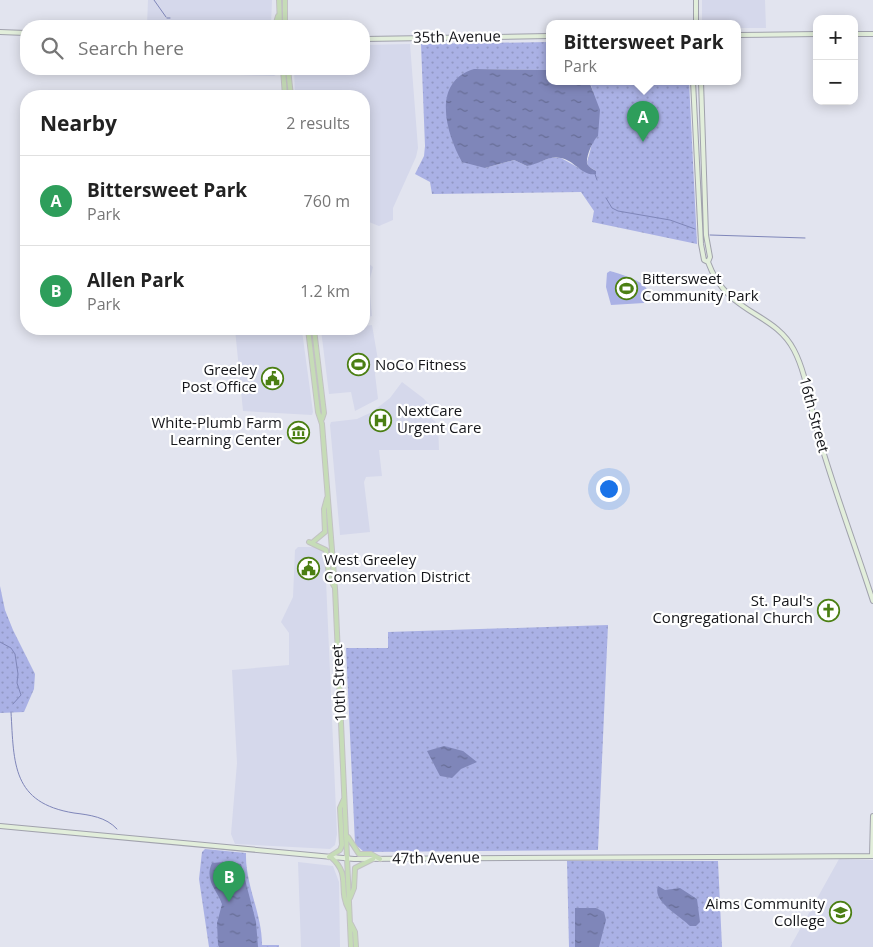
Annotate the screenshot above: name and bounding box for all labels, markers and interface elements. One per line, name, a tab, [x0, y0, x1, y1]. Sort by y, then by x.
map controls	[813, 15, 858, 105]
button: +	[813, 15, 858, 60]
search box	[20, 20, 370, 75]
popup	[546, 20, 741, 85]
street label: 35th Avenue	[413, 25, 501, 47]
text: Bittersweet Park	[563, 29, 724, 55]
icon: search	[38, 34, 66, 62]
text: Search here	[78, 35, 184, 61]
text: Park	[563, 55, 597, 77]
button: −	[813, 60, 858, 105]
pin: A	[627, 101, 659, 142]
text: Nearby	[40, 109, 117, 137]
text: 2 results	[286, 112, 350, 134]
text: Bittersweet Park	[87, 177, 247, 203]
text: A	[50, 190, 62, 212]
text: 760 m	[304, 190, 350, 212]
text: Park	[87, 203, 120, 225]
text: Allen Park	[87, 267, 184, 293]
place label: Bittersweet Community Park	[642, 268, 759, 305]
sports icon: Bittersweet Community Park	[614, 276, 638, 300]
text: B	[51, 280, 61, 302]
text: 1.2 km	[300, 280, 350, 302]
text: Park	[87, 293, 120, 315]
sports icon: NoCo Fitness	[347, 353, 371, 377]
place label: NoCo Fitness	[375, 354, 466, 374]
place label: Greeley Post Office	[181, 359, 257, 396]
public building icon: Greeley Post Office	[261, 367, 285, 391]
street label: 16th Street	[795, 375, 835, 455]
place label: NextCare Urgent Care	[397, 400, 481, 437]
hospital icon: NextCare Urgent Care	[369, 408, 393, 432]
place label: White-Plumb Farm Learning Center	[152, 412, 282, 449]
museum icon: White-Plumb Farm Learning Center	[286, 420, 310, 444]
your location	[596, 476, 622, 502]
place label: West Greeley Conservation District	[324, 549, 470, 586]
public building icon: West Greeley Conservation District	[296, 557, 320, 581]
place label: St. Paul's Congregational Church	[652, 590, 813, 627]
church icon: St. Paul's Congregational Church	[817, 598, 841, 622]
street label: 10th Street	[326, 644, 350, 722]
street label: 47th Avenue	[392, 846, 480, 868]
pin: B	[213, 861, 245, 902]
place label: Aims Community College	[706, 893, 825, 930]
school or university icon: Aims Community College	[829, 901, 853, 925]

